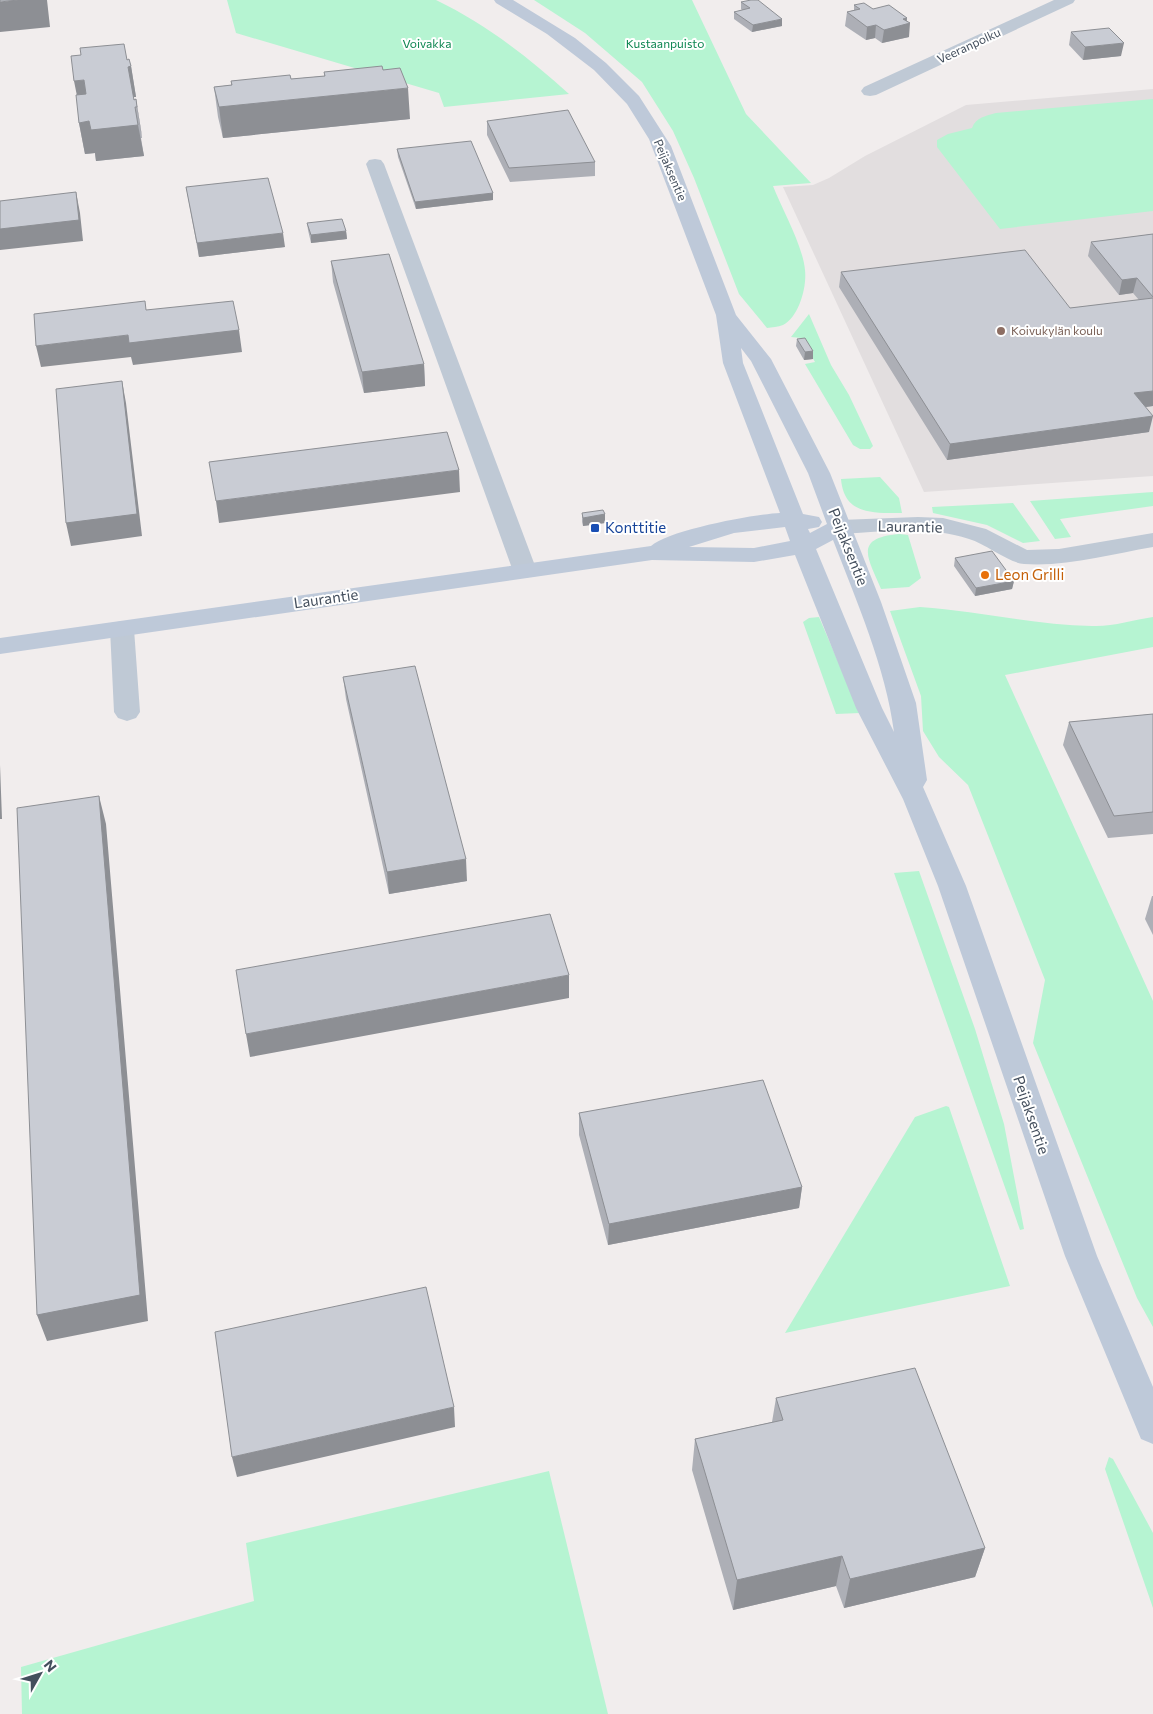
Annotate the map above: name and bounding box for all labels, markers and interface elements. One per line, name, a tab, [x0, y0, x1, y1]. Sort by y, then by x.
street label: Veeranpolku	[935, 24, 1003, 66]
park label: Voivakka	[402, 36, 452, 50]
park label: Kustaanpuisto	[626, 36, 704, 50]
street label: Peijaksentie	[652, 137, 690, 203]
place label: Koivukylän koulu	[1011, 323, 1103, 337]
marker: Koivukylän koulu	[995, 325, 1007, 337]
street label: Peijaksentie	[825, 505, 873, 588]
street label: Laurantie	[877, 516, 943, 536]
place label: Konttitie	[605, 518, 666, 536]
marker: Konttitie	[589, 522, 601, 534]
place label: Leon Grilli	[995, 565, 1064, 583]
marker: Leon Grilli	[979, 569, 991, 581]
street label: Laurantie	[292, 585, 359, 611]
street label: Peijaksentie	[1010, 1073, 1054, 1156]
north arrow	[15, 1649, 65, 1699]
text: N	[41, 1656, 60, 1675]

